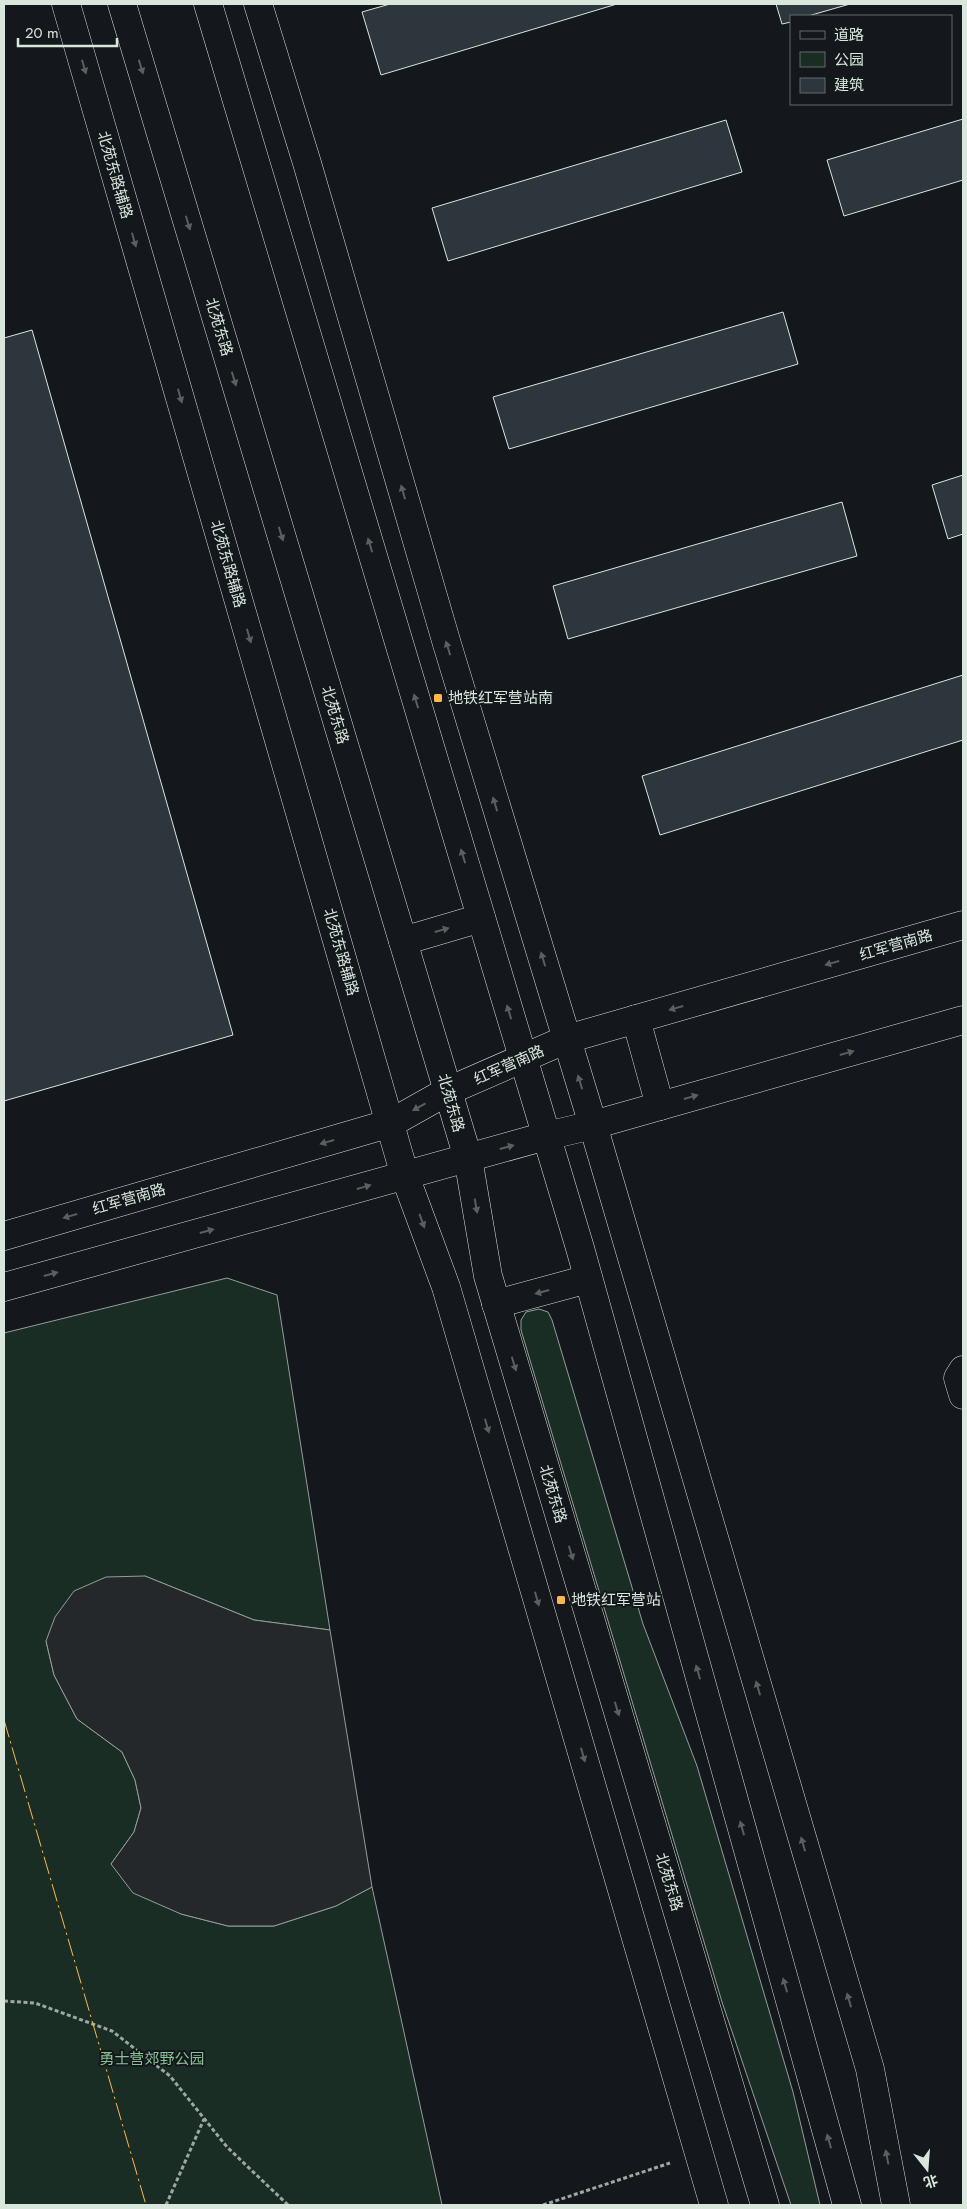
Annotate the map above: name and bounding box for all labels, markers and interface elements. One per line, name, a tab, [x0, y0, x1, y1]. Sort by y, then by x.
scale bar	[18, 15, 116, 47]
legend	[790, 15, 952, 105]
text: 20 m	[25, 22, 59, 44]
text: 道路	[834, 24, 864, 46]
text: 公园	[834, 49, 864, 71]
one-way arrow	[81, 60, 89, 75]
one-way arrow	[138, 60, 145, 75]
text: 建筑	[834, 74, 864, 96]
street label: 北苑东路辅路	[92, 129, 138, 221]
one-way arrow	[184, 215, 192, 230]
one-way arrow	[131, 233, 139, 248]
street label: 北苑东路	[200, 295, 238, 359]
one-way arrow	[231, 371, 239, 386]
one-way arrow	[176, 389, 184, 404]
one-way arrow	[398, 484, 406, 499]
street label: 北苑东路辅路	[205, 518, 251, 610]
one-way arrow	[278, 527, 285, 542]
one-way arrow	[365, 537, 373, 552]
one-way arrow	[246, 629, 254, 644]
one-way arrow	[444, 640, 452, 655]
street label: 北苑东路	[316, 683, 354, 747]
place label: 地铁红军营站南	[448, 687, 553, 709]
marker: 地铁红军营站南	[432, 692, 444, 704]
one-way arrow	[412, 693, 420, 708]
one-way arrow	[491, 796, 499, 811]
one-way arrow	[458, 849, 466, 864]
street label: 北苑东路辅路	[318, 906, 364, 998]
street label: 红军营南路	[857, 924, 935, 966]
one-way arrow	[435, 925, 450, 933]
one-way arrow	[538, 951, 546, 966]
one-way arrow	[825, 959, 840, 967]
one-way arrow	[505, 1004, 513, 1019]
one-way arrow	[669, 1004, 684, 1012]
street label: 红军营南路	[470, 1040, 548, 1090]
one-way arrow	[839, 1048, 854, 1056]
street label: 北苑东路	[432, 1071, 470, 1135]
one-way arrow	[576, 1075, 584, 1090]
one-way arrow	[683, 1093, 698, 1101]
one-way arrow	[413, 1103, 426, 1112]
one-way arrow	[319, 1138, 334, 1146]
one-way arrow	[499, 1143, 514, 1151]
street label: 红军营南路	[90, 1178, 168, 1220]
one-way arrow	[357, 1183, 372, 1191]
one-way arrow	[472, 1199, 480, 1215]
one-way arrow	[62, 1213, 77, 1221]
one-way arrow	[418, 1214, 426, 1229]
one-way arrow	[200, 1226, 215, 1234]
one-way arrow	[43, 1270, 58, 1278]
one-way arrow	[535, 1288, 550, 1296]
one-way arrow	[511, 1356, 519, 1371]
one-way arrow	[483, 1419, 491, 1434]
street label: 北苑东路	[534, 1462, 572, 1526]
one-way arrow	[567, 1546, 575, 1561]
place label: 地铁红军营站	[571, 1589, 661, 1611]
one-way arrow	[534, 1591, 542, 1606]
marker: 地铁红军营站	[555, 1594, 567, 1606]
one-way arrow	[693, 1664, 701, 1679]
one-way arrow	[753, 1680, 761, 1695]
one-way arrow	[613, 1701, 621, 1716]
one-way arrow	[579, 1747, 587, 1762]
one-way arrow	[737, 1821, 745, 1836]
one-way arrow	[799, 1836, 807, 1851]
street label: 北苑东路	[650, 1850, 688, 1914]
one-way arrow	[781, 1977, 789, 1992]
one-way arrow	[845, 1992, 853, 2007]
park label: 勇士营郊野公园	[99, 2048, 205, 2070]
one-way arrow	[825, 2134, 833, 2149]
north arrow	[902, 2144, 952, 2194]
one-way arrow	[883, 2150, 891, 2165]
text: 北	[921, 2170, 940, 2193]

